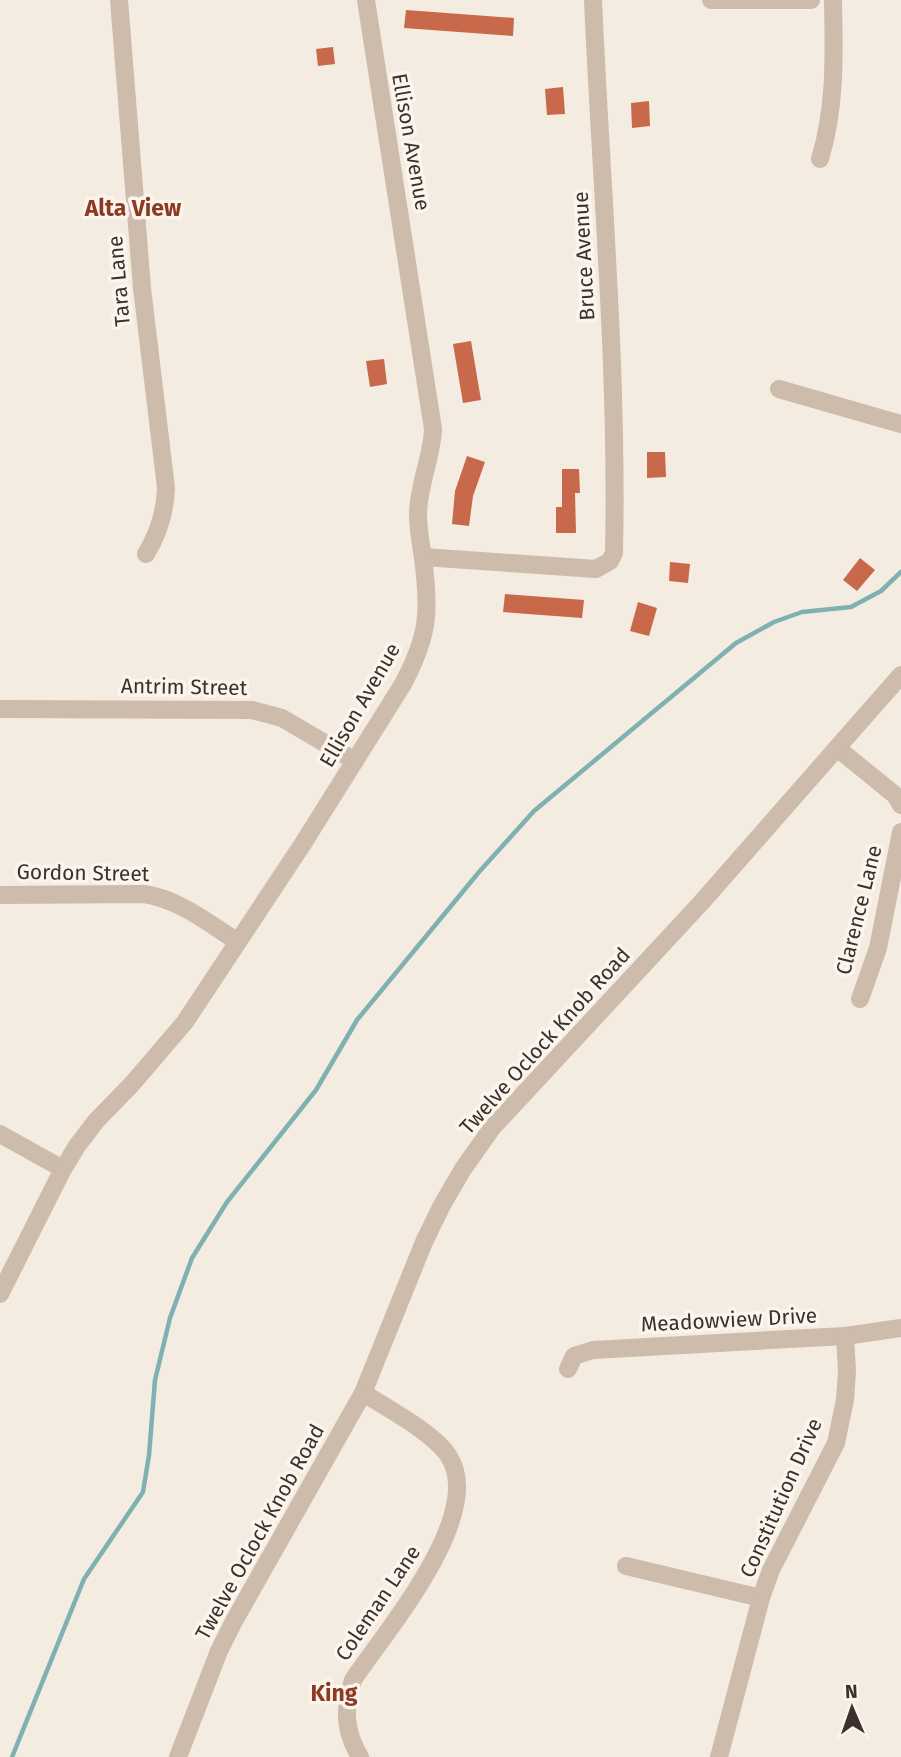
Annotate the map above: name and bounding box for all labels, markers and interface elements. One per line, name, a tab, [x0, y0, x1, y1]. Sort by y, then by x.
street label: Ellison Avenue	[386, 71, 436, 213]
street label: Bruce Avenue	[568, 191, 600, 321]
district label: Alta View	[84, 194, 182, 222]
street label: Tara Lane	[102, 235, 136, 327]
street label: Ellison Avenue	[314, 638, 406, 772]
street label: Antrim Street	[121, 673, 248, 701]
street label: Clarence Lane	[830, 843, 888, 977]
street label: Gordon Street	[16, 859, 150, 887]
street label: Twelve Oclock Knob Road	[454, 942, 636, 1140]
street label: Meadowview Drive	[640, 1302, 818, 1338]
street label: Constitution Drive	[734, 1414, 828, 1582]
street label: Twelve Oclock Knob Road	[190, 1420, 330, 1644]
street label: Coleman Lane	[330, 1540, 426, 1666]
north arrow	[817, 1673, 887, 1743]
district label: King	[311, 1679, 358, 1707]
text: N	[845, 1680, 858, 1703]

